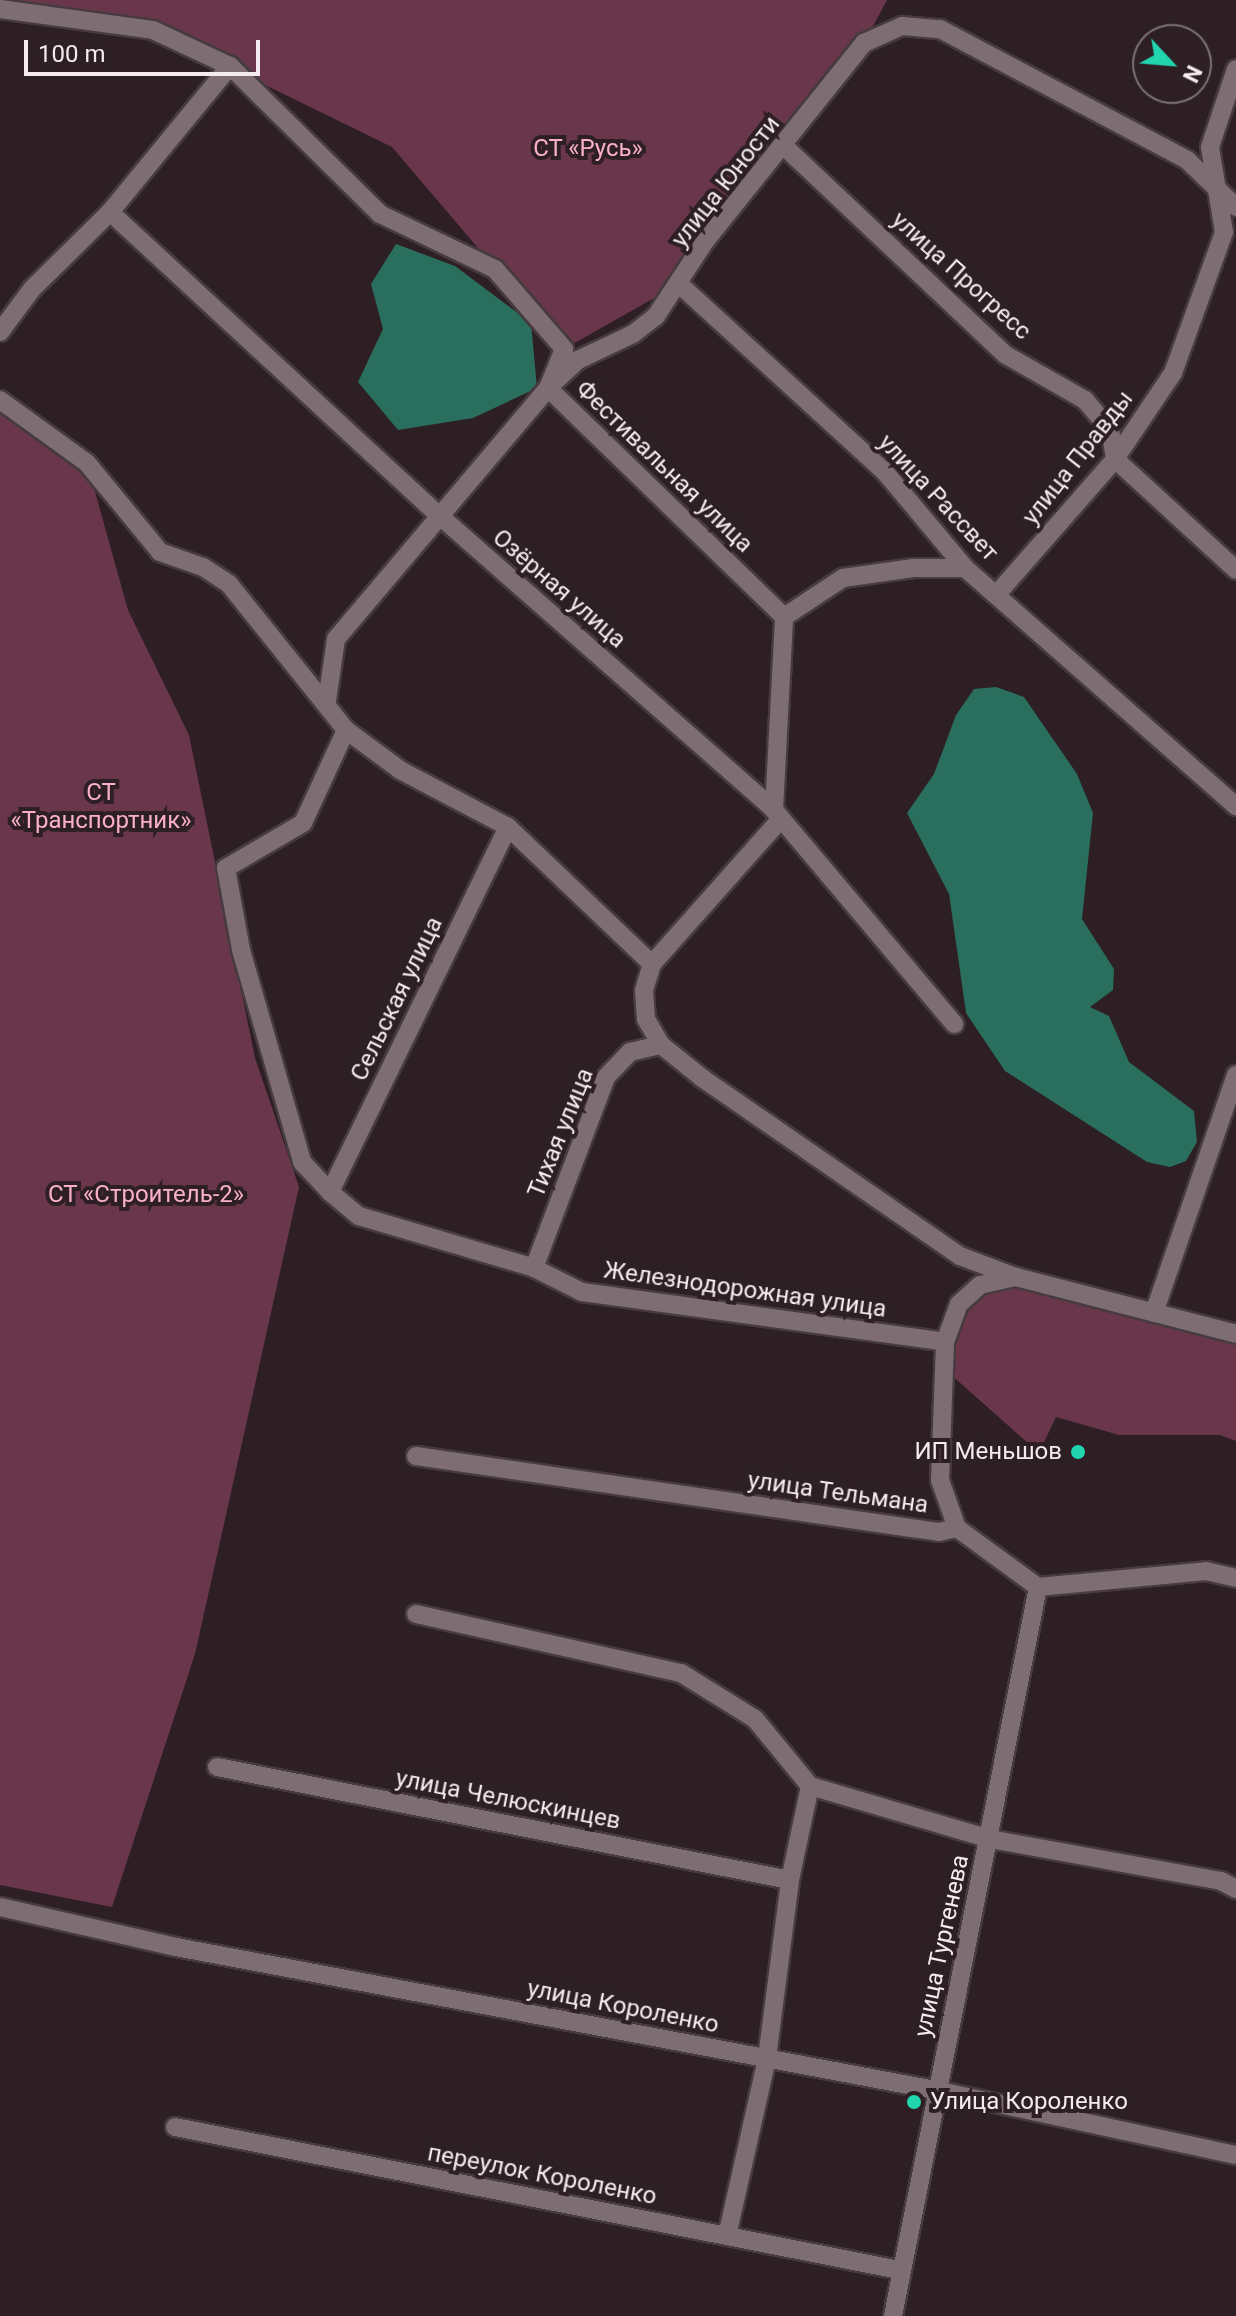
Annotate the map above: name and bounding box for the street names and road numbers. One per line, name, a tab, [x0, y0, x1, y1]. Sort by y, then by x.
street label: улица Юности	[666, 111, 786, 253]
street label: улица Прогресс	[885, 206, 1037, 346]
street label: Фестивальная улица	[570, 375, 758, 559]
street label: улица Правды	[1017, 385, 1139, 531]
street label: улица Рассвет	[872, 429, 1004, 567]
street label: Озёрная улица	[487, 523, 631, 655]
street label: Сельская улица	[345, 912, 449, 1086]
street label: Тихая улица	[522, 1064, 600, 1202]
street label: Железнодорожная улица	[602, 1256, 888, 1324]
street label: улица Тельмана	[746, 1466, 930, 1520]
street label: улица Челюскинцев	[393, 1764, 623, 1836]
street label: улица Тургенева	[909, 1852, 975, 2040]
street label: улица Короленко	[525, 1974, 721, 2040]
street label: переулок Короленко	[425, 2139, 659, 2211]

